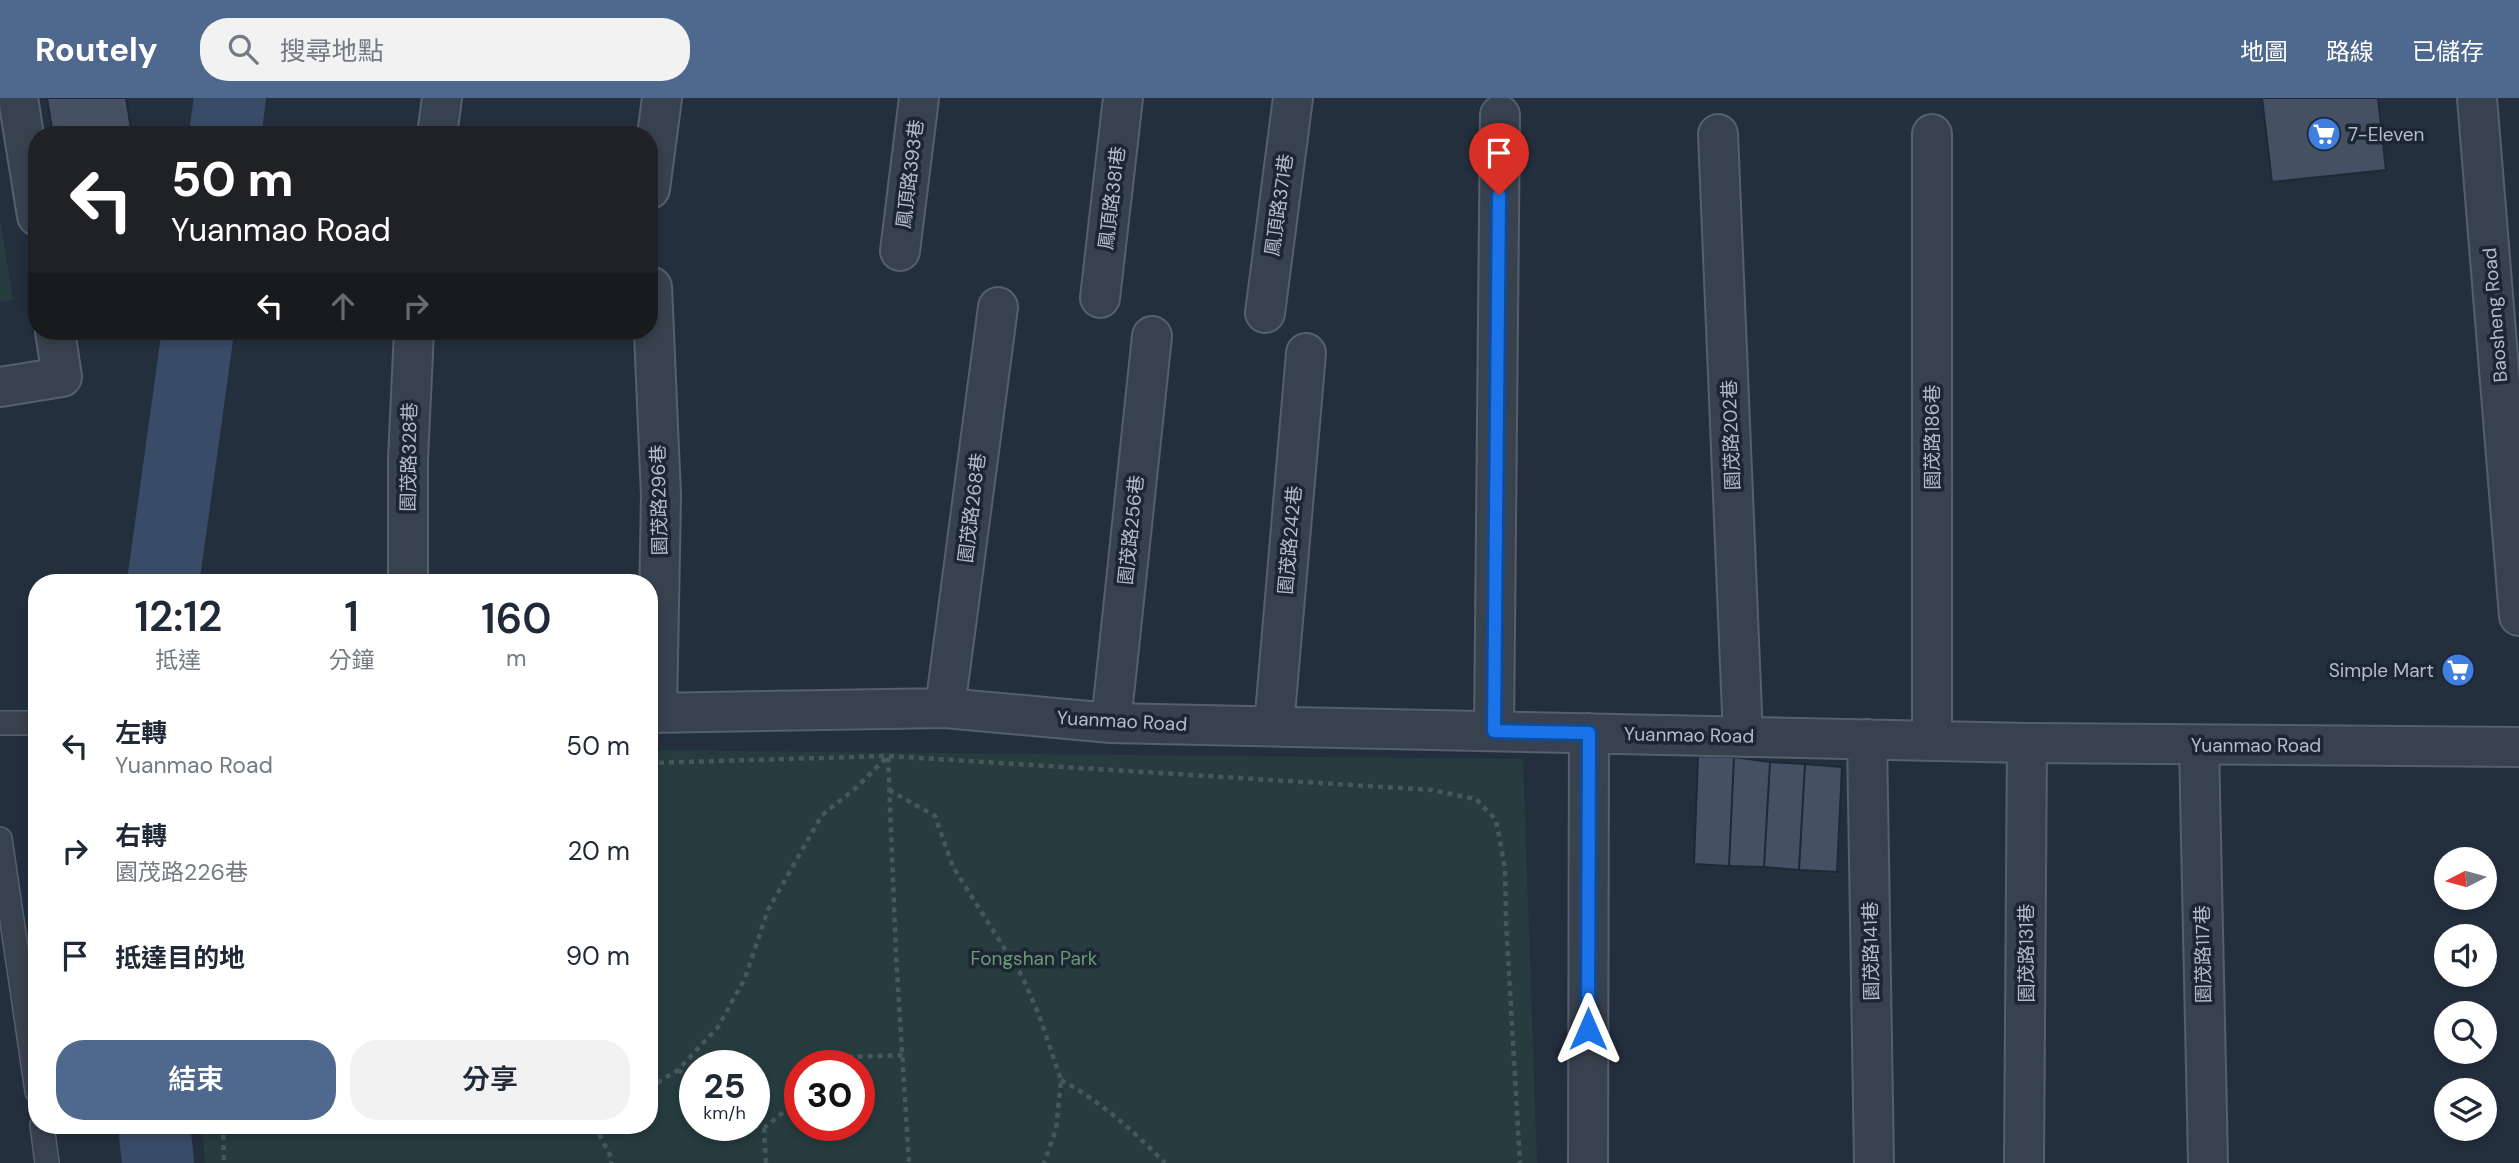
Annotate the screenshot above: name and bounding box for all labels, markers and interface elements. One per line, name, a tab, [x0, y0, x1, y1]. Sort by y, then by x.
search box	[200, 18, 690, 81]
text: Routely	[35, 28, 158, 71]
icon: search	[224, 30, 262, 68]
text: 搜尋地點	[280, 34, 384, 68]
text: 地圖	[2240, 36, 2288, 67]
text: 路線	[2326, 36, 2374, 67]
text: 已儲存	[2412, 36, 2484, 67]
supermarket icon: 7-Eleven	[2305, 115, 2343, 153]
street label: 鳳頂路393巷	[891, 118, 929, 230]
place label: 7-Eleven	[2348, 122, 2424, 147]
pin	[1469, 123, 1529, 195]
icon: arrive	[1480, 134, 1518, 172]
street label: 鳳頂路381巷	[1093, 145, 1131, 251]
text: 50 m	[171, 147, 294, 211]
street label: 鳳頂路371巷	[1259, 152, 1299, 258]
icon: left	[56, 154, 147, 245]
text: Yuanmao Road	[171, 209, 391, 251]
street label: Baosheng Road	[2477, 247, 2513, 383]
icon: left	[251, 287, 289, 325]
icon: ahead	[324, 287, 362, 325]
icon: right	[397, 287, 435, 325]
street label: 園茂路202巷	[1717, 379, 1745, 491]
street label: 園茂路186巷	[1920, 384, 1945, 490]
street label: 園茂路328巷	[396, 402, 422, 512]
street label: 園茂路296巷	[646, 444, 672, 556]
street label: 園茂路268巷	[953, 452, 991, 564]
street label: 園茂路256巷	[1113, 474, 1149, 586]
street label: 園茂路242巷	[1273, 485, 1307, 595]
text: 12:12	[134, 589, 222, 644]
text: 1	[344, 589, 359, 644]
text: 160	[481, 591, 552, 646]
text: m	[506, 643, 527, 673]
text: 抵達	[155, 645, 201, 675]
text: 分鐘	[329, 645, 375, 675]
supermarket icon: Simple Mart	[2439, 651, 2477, 689]
place label: Simple Mart	[2329, 658, 2434, 683]
street label: Yuanmao Road	[1056, 705, 1188, 737]
text: 左轉	[115, 716, 167, 750]
street label: Yuanmao Road	[1624, 721, 1754, 749]
icon: left	[56, 727, 94, 765]
text: 50 m	[566, 729, 630, 763]
street label: Yuanmao Road	[2191, 733, 2321, 758]
text: Yuanmao Road	[115, 750, 273, 780]
text: 右轉	[115, 819, 167, 853]
icon: right	[56, 832, 94, 870]
text: 20 m	[567, 834, 630, 868]
north arrow	[2434, 847, 2497, 910]
map controls	[2434, 847, 2497, 1141]
text: 園茂路226巷	[115, 857, 248, 887]
street label: 園茂路141巷	[1858, 901, 1884, 1001]
street label: 園茂路131巷	[2014, 904, 2039, 1002]
street label: 園茂路117巷	[2190, 905, 2216, 1003]
button: sound	[2434, 924, 2497, 987]
icon: arrive	[56, 937, 94, 975]
text: 90 m	[566, 939, 630, 973]
text: 抵達目的地	[115, 941, 245, 975]
park label: Fongshan Park	[971, 946, 1098, 971]
position arrow	[1551, 992, 1625, 1066]
button: search	[2434, 1001, 2497, 1064]
button: 結束	[56, 1040, 336, 1120]
button: 分享	[350, 1040, 630, 1120]
speed limit sign: 30	[784, 1050, 875, 1141]
text: 25	[704, 1063, 745, 1109]
button: layers	[2434, 1078, 2497, 1141]
text: km/h	[703, 1101, 746, 1125]

